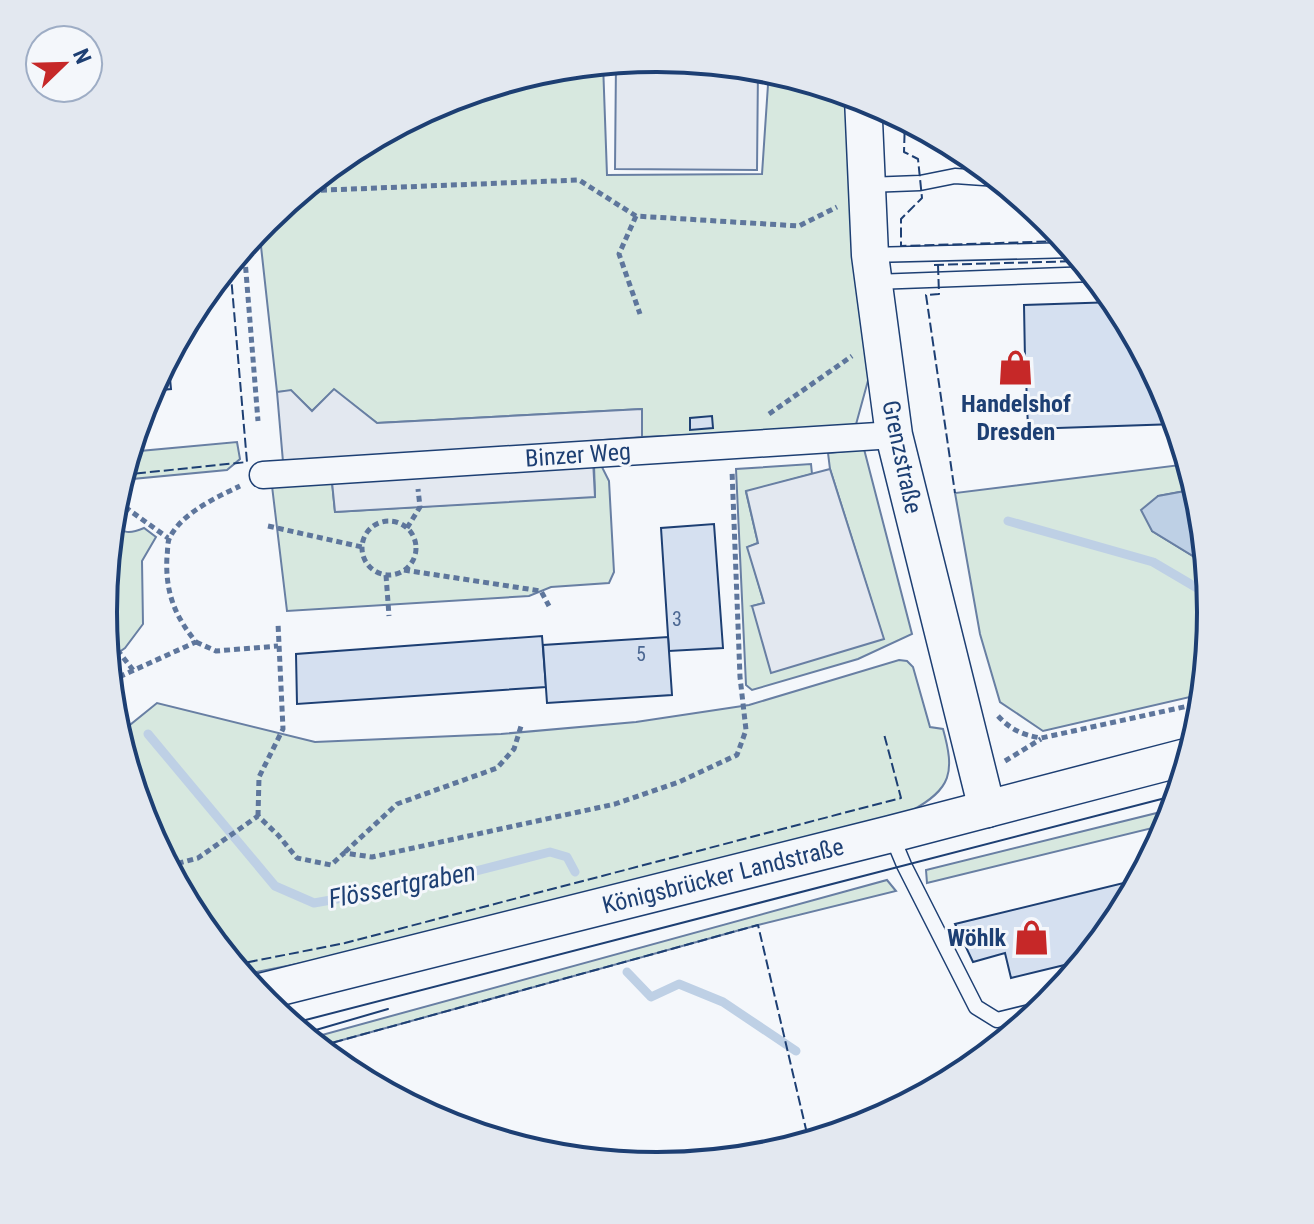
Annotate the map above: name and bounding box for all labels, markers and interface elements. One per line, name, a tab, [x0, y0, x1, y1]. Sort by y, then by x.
north arrow	[24, 24, 104, 104]
text: N	[68, 45, 96, 67]
shop icon: Handelshof Dresden	[997, 348, 1035, 386]
place label: Handelshof Dresden	[961, 390, 1071, 446]
street label: Grenzstraße	[876, 398, 928, 516]
street label: Binzer Weg	[524, 437, 632, 473]
house number: 3	[672, 607, 682, 631]
house number: 5	[636, 642, 646, 666]
street label: Königsbrücker Landstraße	[599, 832, 847, 920]
water label: Flössertgraben	[326, 856, 478, 914]
shop icon: Wöhlk	[1013, 919, 1051, 957]
place label: Wöhlk	[947, 924, 1007, 952]

